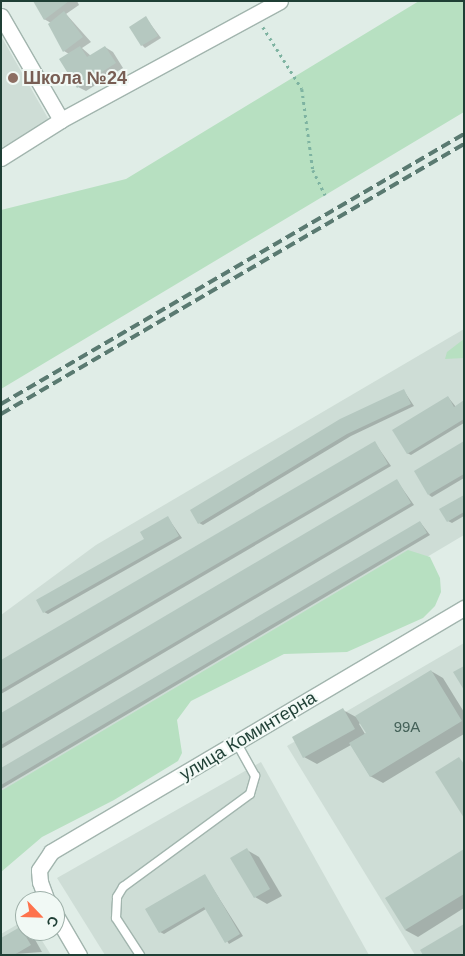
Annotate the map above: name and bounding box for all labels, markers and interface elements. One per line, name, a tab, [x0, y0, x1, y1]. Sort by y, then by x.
place label: Школа №24	[23, 67, 127, 89]
marker: Школа №24	[7, 72, 19, 84]
street label: улица Коминтерна	[176, 687, 320, 785]
house number: 99А	[394, 718, 420, 736]
north arrow	[15, 891, 65, 941]
text: С	[43, 914, 62, 930]

